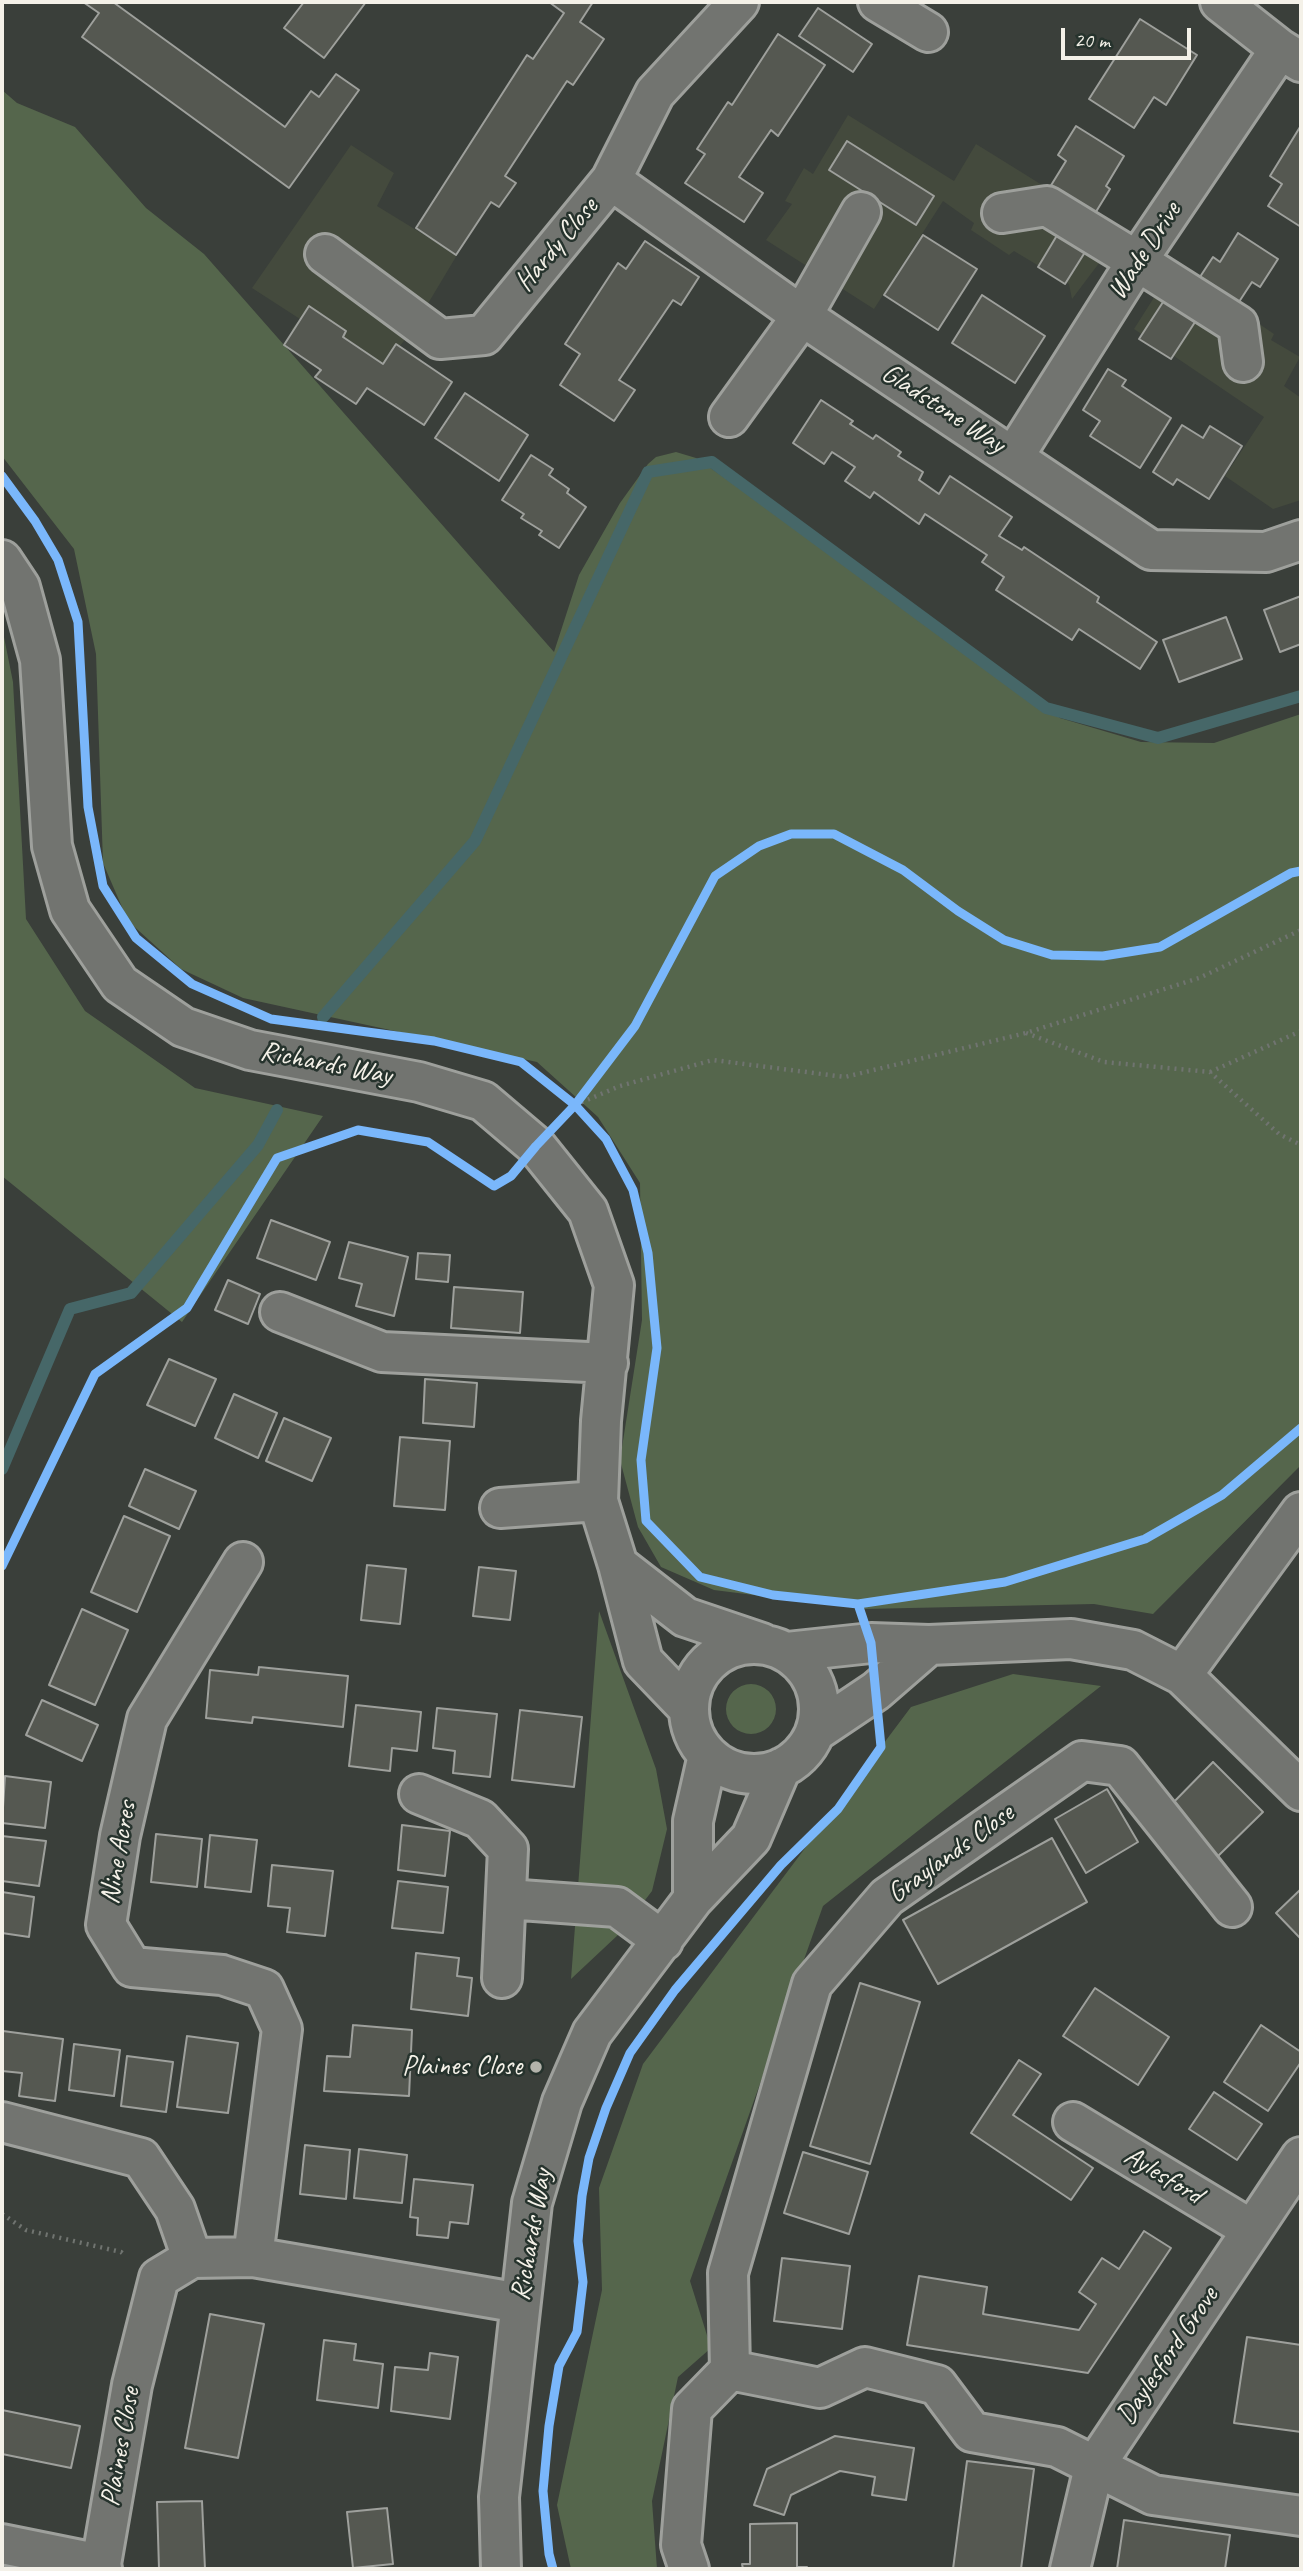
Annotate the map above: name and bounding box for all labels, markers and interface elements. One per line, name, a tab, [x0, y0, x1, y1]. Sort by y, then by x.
scale bar	[1065, 14, 1194, 58]
text: 20 m	[1074, 27, 1110, 53]
street label: Hardy Close	[508, 191, 606, 299]
street label: Wade Drive	[1101, 196, 1189, 306]
street label: Gladstone Way	[875, 357, 1011, 461]
street label: Richards Way	[258, 1035, 394, 1093]
street label: Graylands Close	[881, 1797, 1021, 1911]
street label: Nine Acres	[93, 1799, 145, 1907]
place label: Plaines Close	[402, 2050, 522, 2084]
marker: Plaines Close	[528, 2059, 544, 2075]
street label: Aylesford	[1118, 2139, 1208, 2213]
street label: Richards Way	[504, 2167, 560, 2303]
street label: Daylesford Grove	[1110, 2281, 1226, 2431]
street label: Plaines Close	[94, 2385, 148, 2509]

